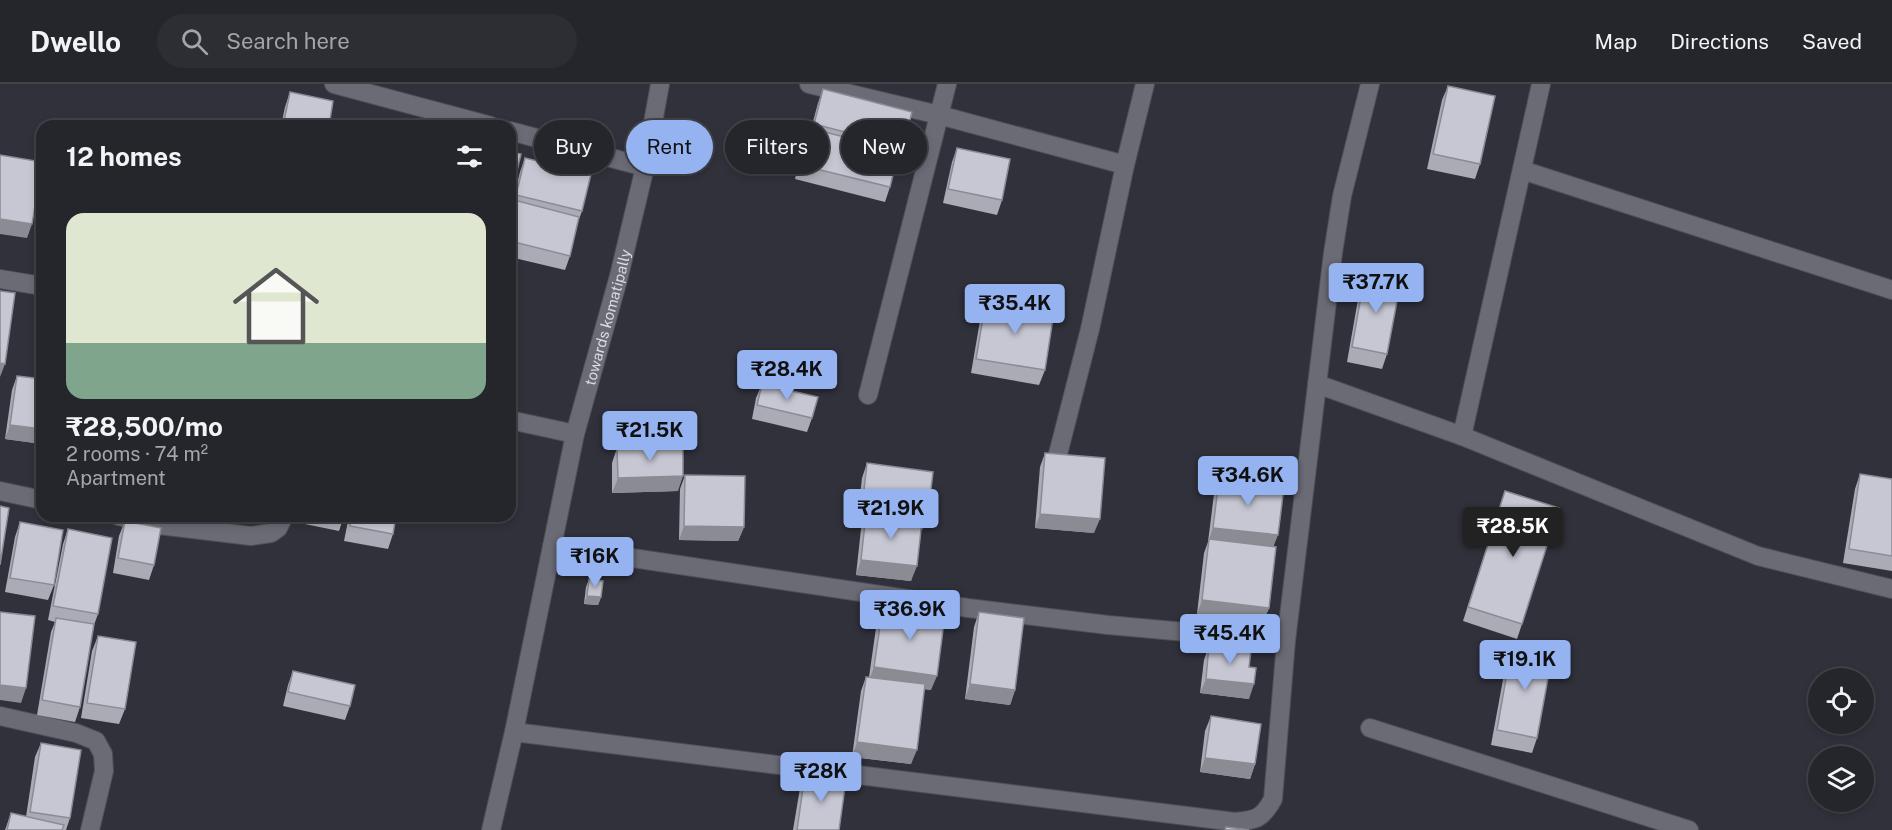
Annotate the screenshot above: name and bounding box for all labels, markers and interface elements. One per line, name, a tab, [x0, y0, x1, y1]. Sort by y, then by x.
search box	[157, 14, 577, 68]
text: Dwello	[30, 25, 121, 58]
icon: search	[178, 25, 211, 58]
text: Search here	[226, 28, 350, 54]
text: Map	[1595, 29, 1637, 54]
text: Directions	[1670, 29, 1769, 54]
text: Saved	[1802, 29, 1862, 54]
chip: Buy	[534, 120, 614, 174]
chip: Rent	[626, 120, 713, 174]
chip: Filters	[725, 120, 829, 174]
chip: New	[841, 120, 927, 174]
icon: filters	[453, 140, 486, 173]
text: 12 homes	[66, 141, 182, 172]
street label: towards komatipally	[580, 247, 634, 387]
icon: home	[222, 252, 330, 360]
pin: ₹37.7K	[1327, 263, 1425, 314]
text: ₹37.7K	[1343, 270, 1409, 294]
pin: ₹35.4K	[966, 284, 1064, 335]
text: ₹35.4K	[979, 291, 1051, 315]
pin: ₹28.4K	[738, 350, 836, 401]
text: ₹28.4K	[751, 357, 823, 381]
text: ₹28,500/mo	[66, 411, 223, 442]
pin: ₹21.5K	[601, 411, 699, 462]
text: ₹21.5K	[616, 418, 684, 442]
text: 2 rooms · 74 m²	[66, 442, 208, 466]
pin: ₹34.6K	[1199, 456, 1297, 507]
text: ₹34.6K	[1212, 463, 1284, 487]
text: Apartment	[66, 466, 166, 490]
pin: ₹21.9K	[842, 489, 940, 540]
text: ₹21.9K	[857, 496, 925, 520]
pin: ₹28.5K	[1464, 507, 1562, 558]
text: ₹28.5K	[1477, 514, 1549, 538]
pin: ₹16K	[559, 537, 631, 588]
text: ₹16K	[571, 544, 619, 568]
pin: ₹36.9K	[861, 590, 959, 641]
text: ₹36.9K	[874, 597, 946, 621]
pin: ₹45.4K	[1181, 614, 1279, 665]
text: ₹45.4K	[1194, 621, 1266, 645]
pin: ₹19.1K	[1476, 640, 1574, 691]
text: ₹19.1K	[1494, 647, 1556, 671]
map controls	[1808, 668, 1874, 812]
button: locate	[1808, 668, 1874, 734]
button: layers	[1808, 746, 1874, 812]
pin: ₹28K	[785, 752, 857, 803]
text: ₹28K	[794, 759, 848, 783]

